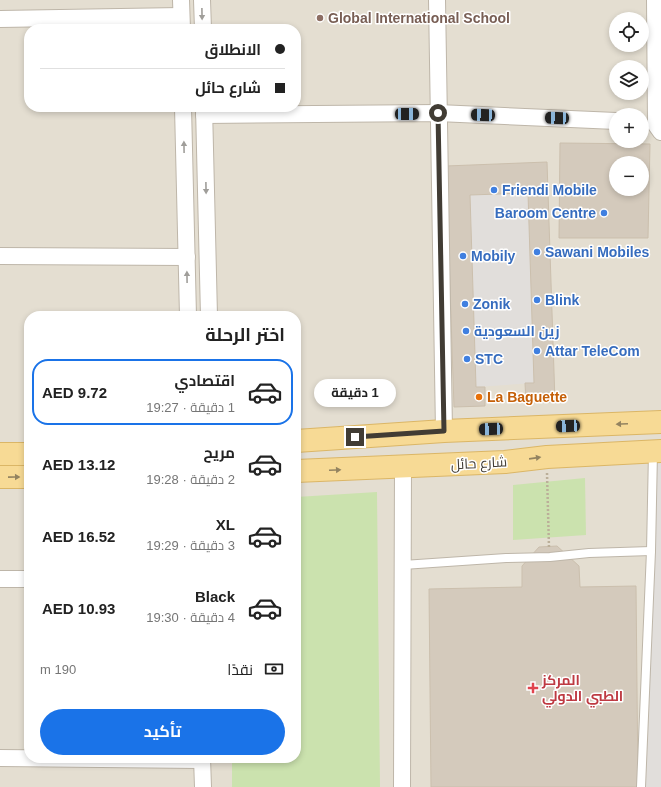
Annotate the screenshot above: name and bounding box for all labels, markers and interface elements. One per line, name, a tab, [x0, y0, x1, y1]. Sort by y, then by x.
one-way arrow	[199, 8, 205, 21]
place label: Global International School	[328, 10, 510, 26]
map controls	[609, 12, 649, 196]
button: locate	[609, 12, 649, 52]
marker: Global International School	[315, 13, 325, 23]
text: الانطلاق	[205, 41, 261, 58]
button: layers	[609, 60, 649, 100]
text: شارع حائل	[195, 79, 261, 96]
route start	[429, 104, 447, 122]
car	[395, 108, 419, 120]
button: +	[609, 108, 649, 148]
car	[471, 109, 495, 121]
car	[545, 112, 569, 124]
one-way arrow	[181, 141, 188, 153]
button: −	[609, 156, 649, 196]
one-way arrow	[203, 182, 209, 195]
place label: Friendi Mobile	[502, 182, 597, 198]
marker: Friendi Mobile	[489, 185, 499, 195]
place label: Baroom Centre	[495, 205, 596, 221]
marker: Baroom Centre	[599, 208, 609, 218]
place label: Sawani Mobiles	[545, 244, 649, 260]
marker: Sawani Mobiles	[532, 247, 542, 257]
place label: Mobily	[471, 248, 516, 264]
marker: Mobily	[458, 251, 468, 261]
one-way arrow	[184, 271, 191, 283]
place label: Blink	[545, 292, 579, 308]
marker: Blink	[532, 295, 542, 305]
place label: Zonik	[473, 296, 511, 312]
marker: Zonik	[460, 299, 470, 309]
place label: زين السعودية	[474, 323, 560, 340]
text: اختر الرحلة	[205, 325, 285, 345]
marker: زين السعودية	[461, 326, 471, 336]
place label: Attar TeleCom	[545, 343, 640, 359]
marker: Attar TeleCom	[532, 346, 542, 356]
place label: STC	[475, 351, 503, 367]
marker: STC	[462, 354, 472, 364]
text: اقتصادي	[175, 372, 235, 389]
icon: car	[247, 374, 283, 410]
callout: 1 دقيقة	[314, 379, 396, 407]
text: AED 9.72	[42, 384, 107, 401]
text: 1 دقيقة	[331, 385, 379, 400]
place label: La Baguette	[487, 389, 567, 405]
marker: La Baguette	[474, 392, 484, 402]
text: 1 دقيقة · 19:27	[146, 400, 235, 415]
car	[556, 419, 580, 433]
one-way arrow	[615, 421, 628, 427]
car	[479, 423, 503, 435]
route end	[346, 428, 364, 446]
text: مريح	[203, 444, 235, 461]
icon: car	[247, 446, 283, 482]
street label: شارع حائل	[450, 454, 508, 473]
one-way arrow	[528, 455, 541, 461]
text: AED 13.12	[42, 456, 115, 473]
one-way arrow	[329, 466, 341, 473]
text: 2 دقيقة · 19:28	[146, 472, 235, 487]
one-way arrow	[8, 474, 21, 480]
text: XL	[216, 516, 235, 533]
icon: car	[247, 518, 283, 554]
text: AED 16.52	[42, 528, 115, 545]
text: 3 دقيقة · 19:29	[146, 538, 235, 553]
text: Black	[195, 588, 235, 605]
icon: car	[247, 590, 283, 626]
text: AED 10.93	[42, 600, 115, 617]
text: 4 دقيقة · 19:30	[146, 610, 235, 625]
icon: cash	[263, 658, 285, 680]
text: نقدًا	[227, 661, 253, 678]
text: 190 m	[40, 662, 76, 677]
place label: المركز الطبي الدولي	[541, 672, 623, 708]
marker: المركز الطبي الدولي	[527, 682, 539, 694]
button: تأكيد	[40, 709, 285, 755]

